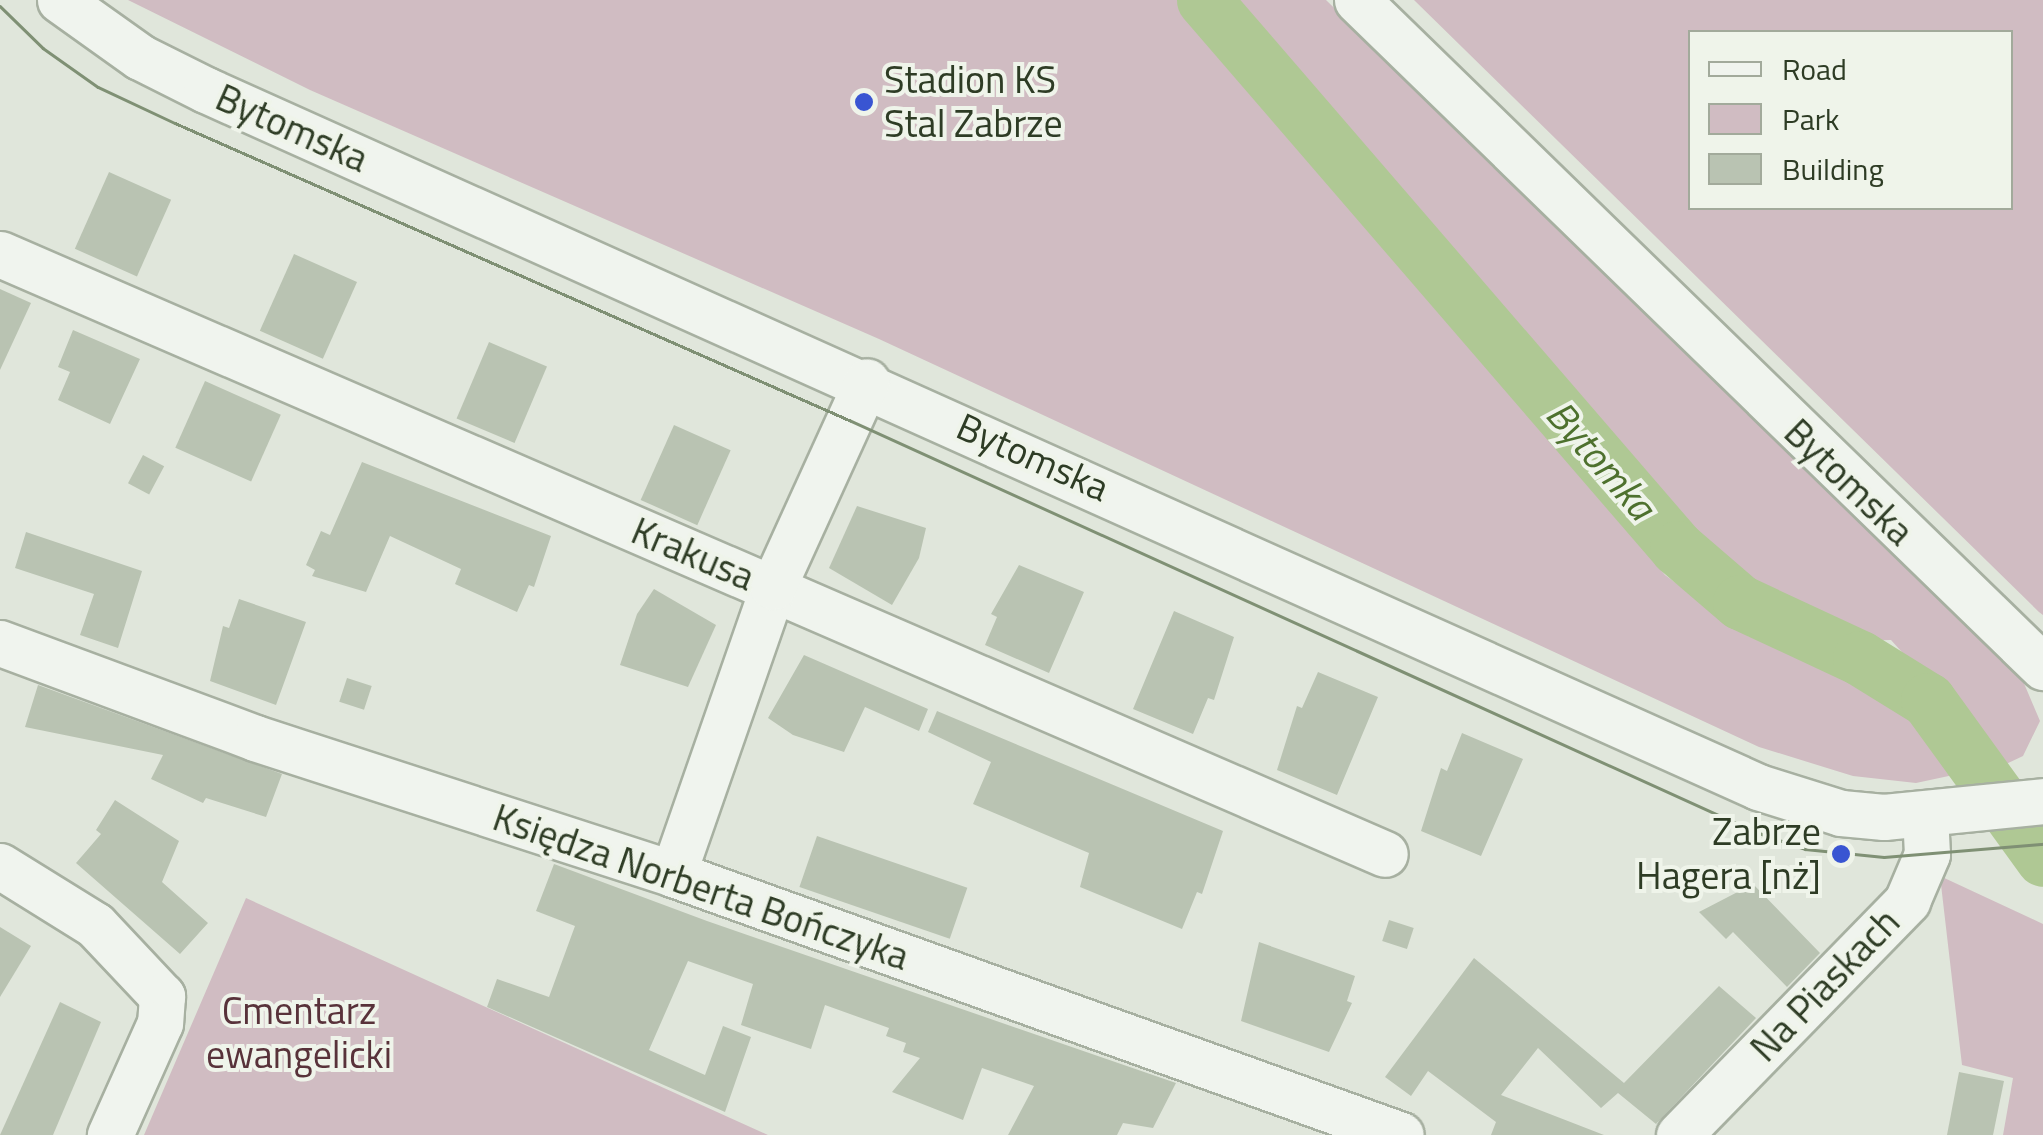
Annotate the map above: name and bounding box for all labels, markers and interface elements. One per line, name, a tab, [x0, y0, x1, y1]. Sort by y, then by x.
legend	[1688, 30, 2013, 210]
text: Road	[1782, 46, 1847, 92]
place label: Stadion KS Stal Zabrze	[884, 57, 1063, 146]
street label: Bytomska	[209, 74, 375, 182]
marker: Stadion KS Stal Zabrze	[853, 91, 875, 113]
text: Park	[1782, 96, 1839, 142]
text: Building	[1782, 146, 1884, 192]
water label: Bytomka	[1536, 391, 1666, 529]
street label: Bytomska	[950, 403, 1116, 511]
street label: Bytomska	[1775, 409, 1923, 555]
street label: Krakusa	[625, 508, 761, 600]
street label: Księdza Norberta Bończyka	[487, 794, 915, 980]
place label: Zabrze Hagera [nż]	[1636, 809, 1821, 898]
marker: Zabrze Hagera [nż]	[1830, 843, 1852, 865]
street label: Na Piaskach	[1741, 899, 1909, 1071]
park label: Cmentarz ewangelicki	[206, 988, 392, 1078]

